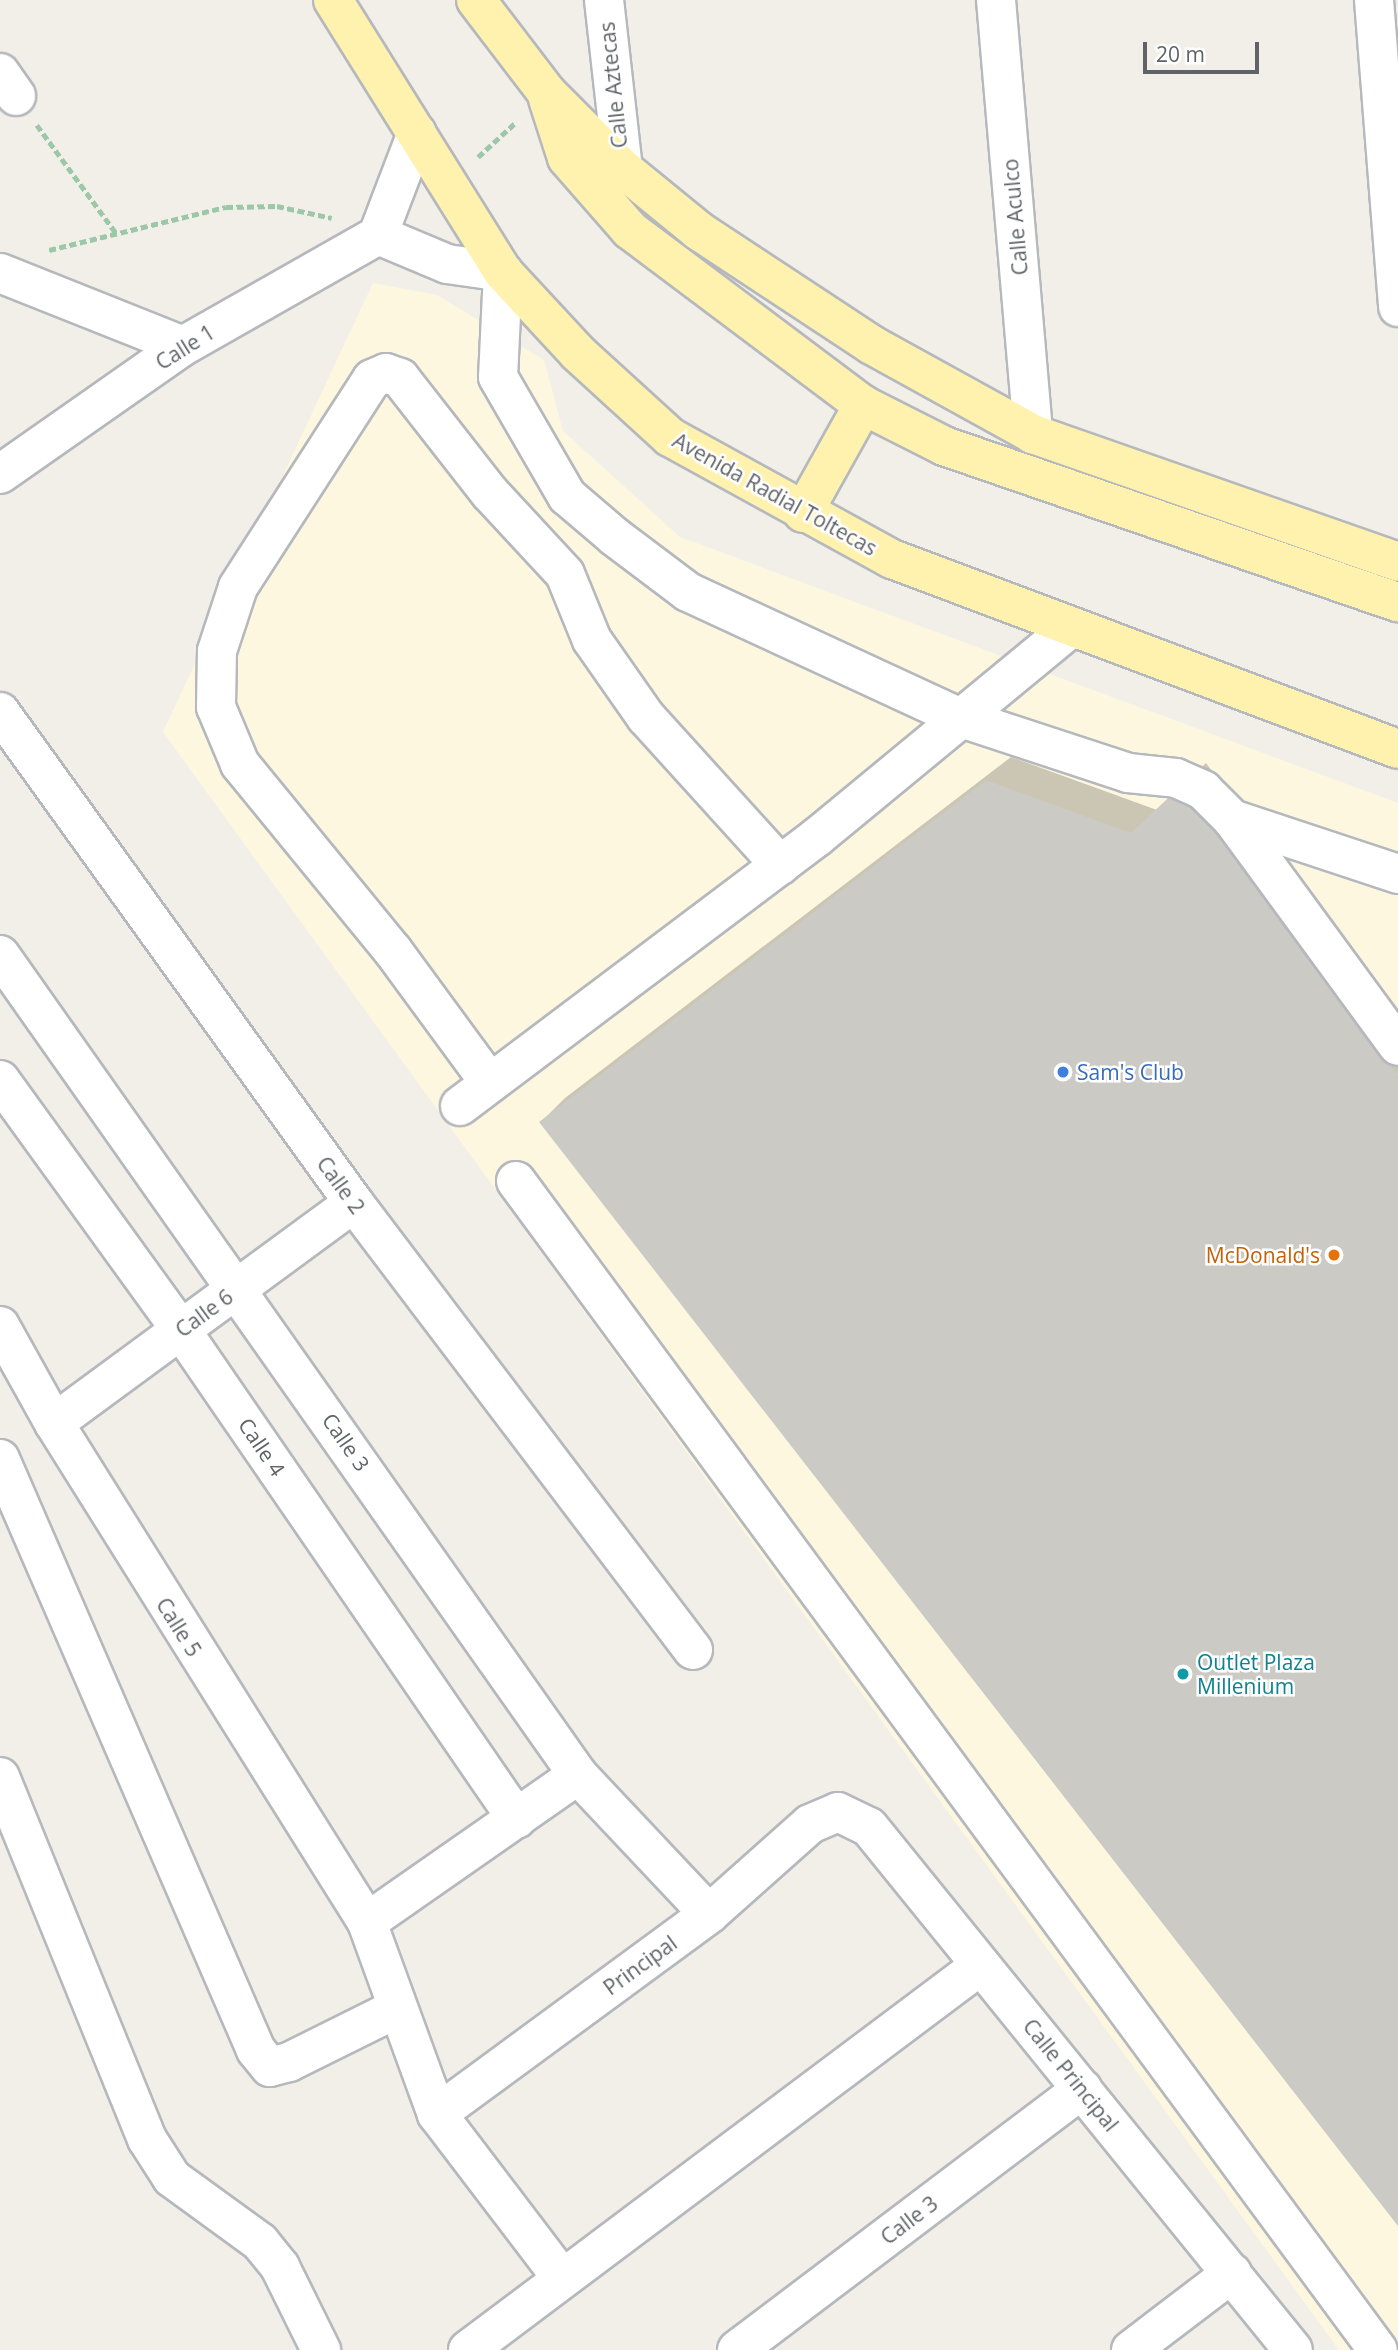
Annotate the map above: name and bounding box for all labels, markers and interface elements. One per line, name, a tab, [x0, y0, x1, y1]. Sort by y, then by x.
street label: Calle Aztecas	[594, 21, 632, 149]
scale bar	[1146, 28, 1262, 72]
text: 20 m	[1156, 40, 1205, 68]
street label: Calle Aculco	[997, 158, 1033, 276]
street label: Calle 1	[151, 319, 219, 375]
street label: Avenida Radial Toltecas	[669, 427, 881, 561]
place label: Sam's Club	[1077, 1059, 1184, 1085]
marker: Sam's Club	[1055, 1064, 1071, 1080]
street label: Calle 2	[312, 1151, 370, 1219]
place label: McDonald's	[1206, 1242, 1320, 1268]
marker: McDonald's	[1326, 1247, 1342, 1263]
street label: Calle 6	[170, 1284, 238, 1342]
street label: Calle 3	[317, 1408, 375, 1476]
street label: Calle 4	[233, 1413, 291, 1481]
street label: Calle 5	[151, 1593, 207, 1661]
place label: Outlet Plaza Millenium	[1197, 1649, 1315, 1699]
marker: Outlet Plaza Millenium	[1175, 1666, 1191, 1682]
street label: Principal	[598, 1930, 682, 2000]
street label: Calle Principal	[1018, 2014, 1124, 2136]
street label: Calle 3	[876, 2190, 942, 2250]

